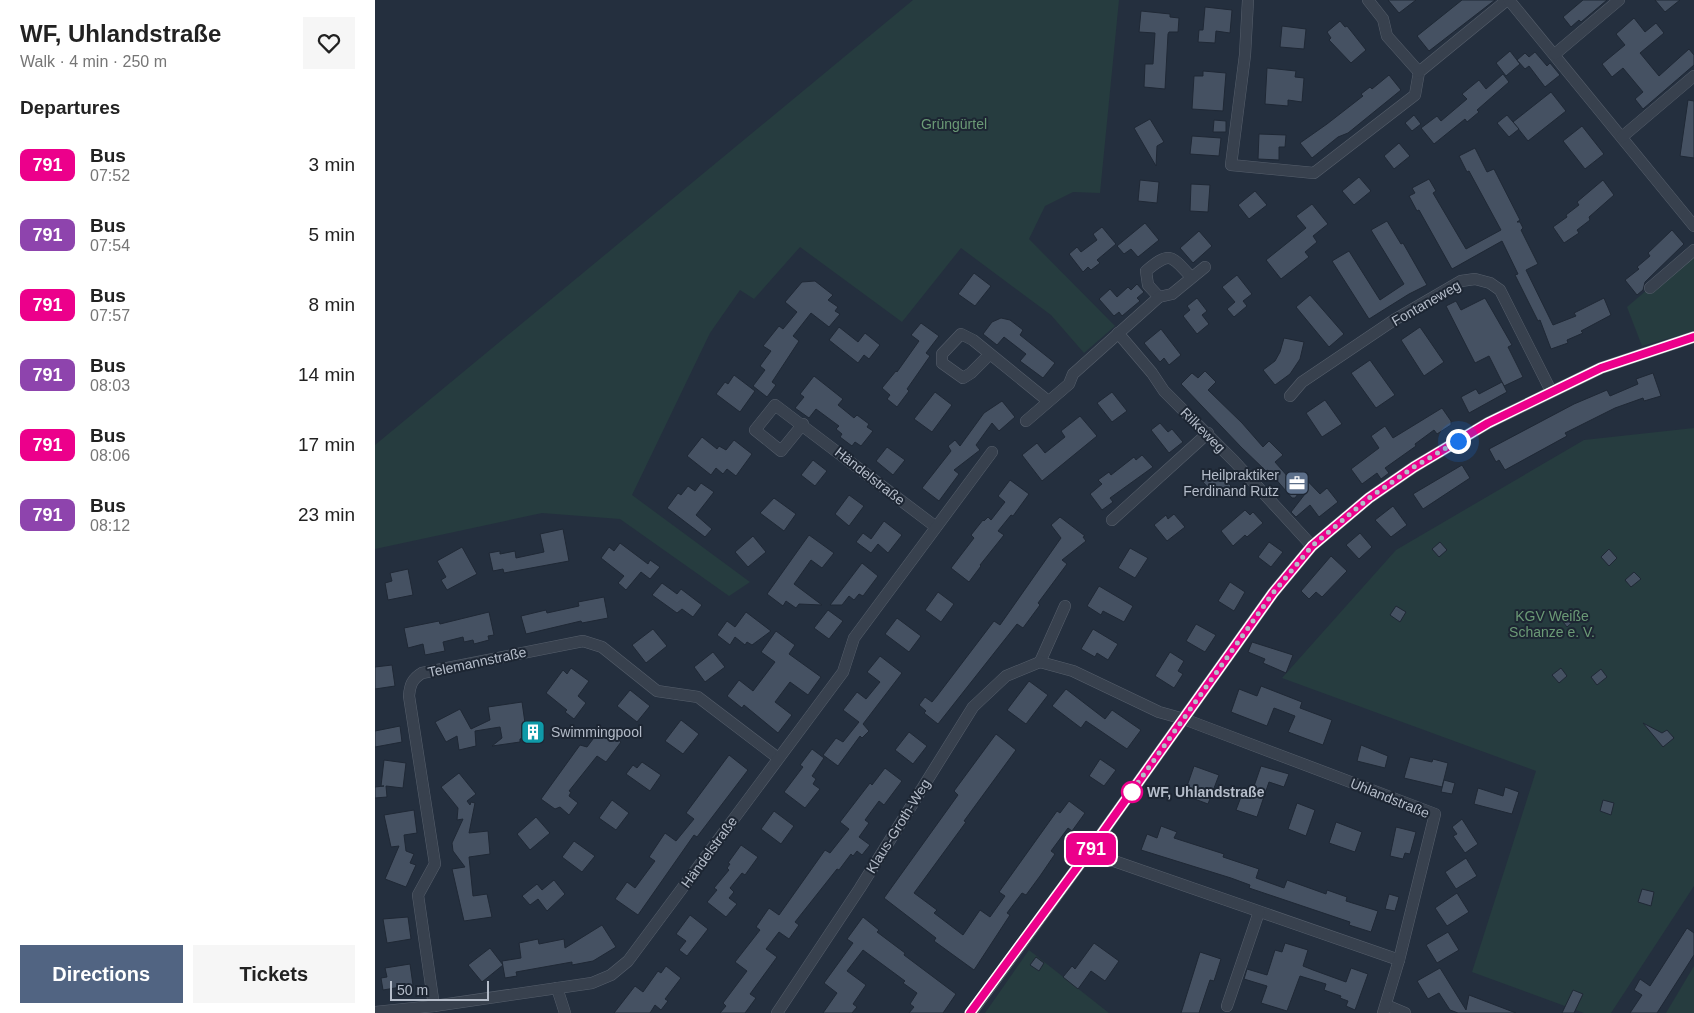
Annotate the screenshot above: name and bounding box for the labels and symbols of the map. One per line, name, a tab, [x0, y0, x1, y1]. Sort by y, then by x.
park label: Grüngürtel	[921, 116, 987, 132]
street label: Fontaneweg	[1389, 277, 1463, 329]
street label: Rilkeweg	[1177, 404, 1229, 456]
your location	[1446, 429, 1471, 454]
street label: Händelstraße	[832, 444, 908, 508]
place label: Heilpraktiker Ferdinand Rutz	[1183, 467, 1279, 499]
office icon: Heilpraktiker Ferdinand Rutz	[1284, 470, 1310, 496]
park label: KGV Weiße Schanze e. V.	[1509, 608, 1595, 640]
street label: Telemannstraße	[426, 644, 528, 680]
building icon: Swimmingpool	[520, 719, 546, 745]
place label: Swimmingpool	[551, 724, 642, 740]
street label: Uhlandstraße	[1348, 775, 1432, 821]
street label: Klaus-Groth-Weg	[863, 776, 933, 876]
marker: WF, Uhlandstraße	[1121, 781, 1143, 803]
place label: WF, Uhlandstraße	[1147, 784, 1265, 800]
street label: Händelstraße	[678, 813, 740, 891]
line badge: 791	[1062, 833, 1120, 865]
scale bar	[390, 978, 489, 1001]

